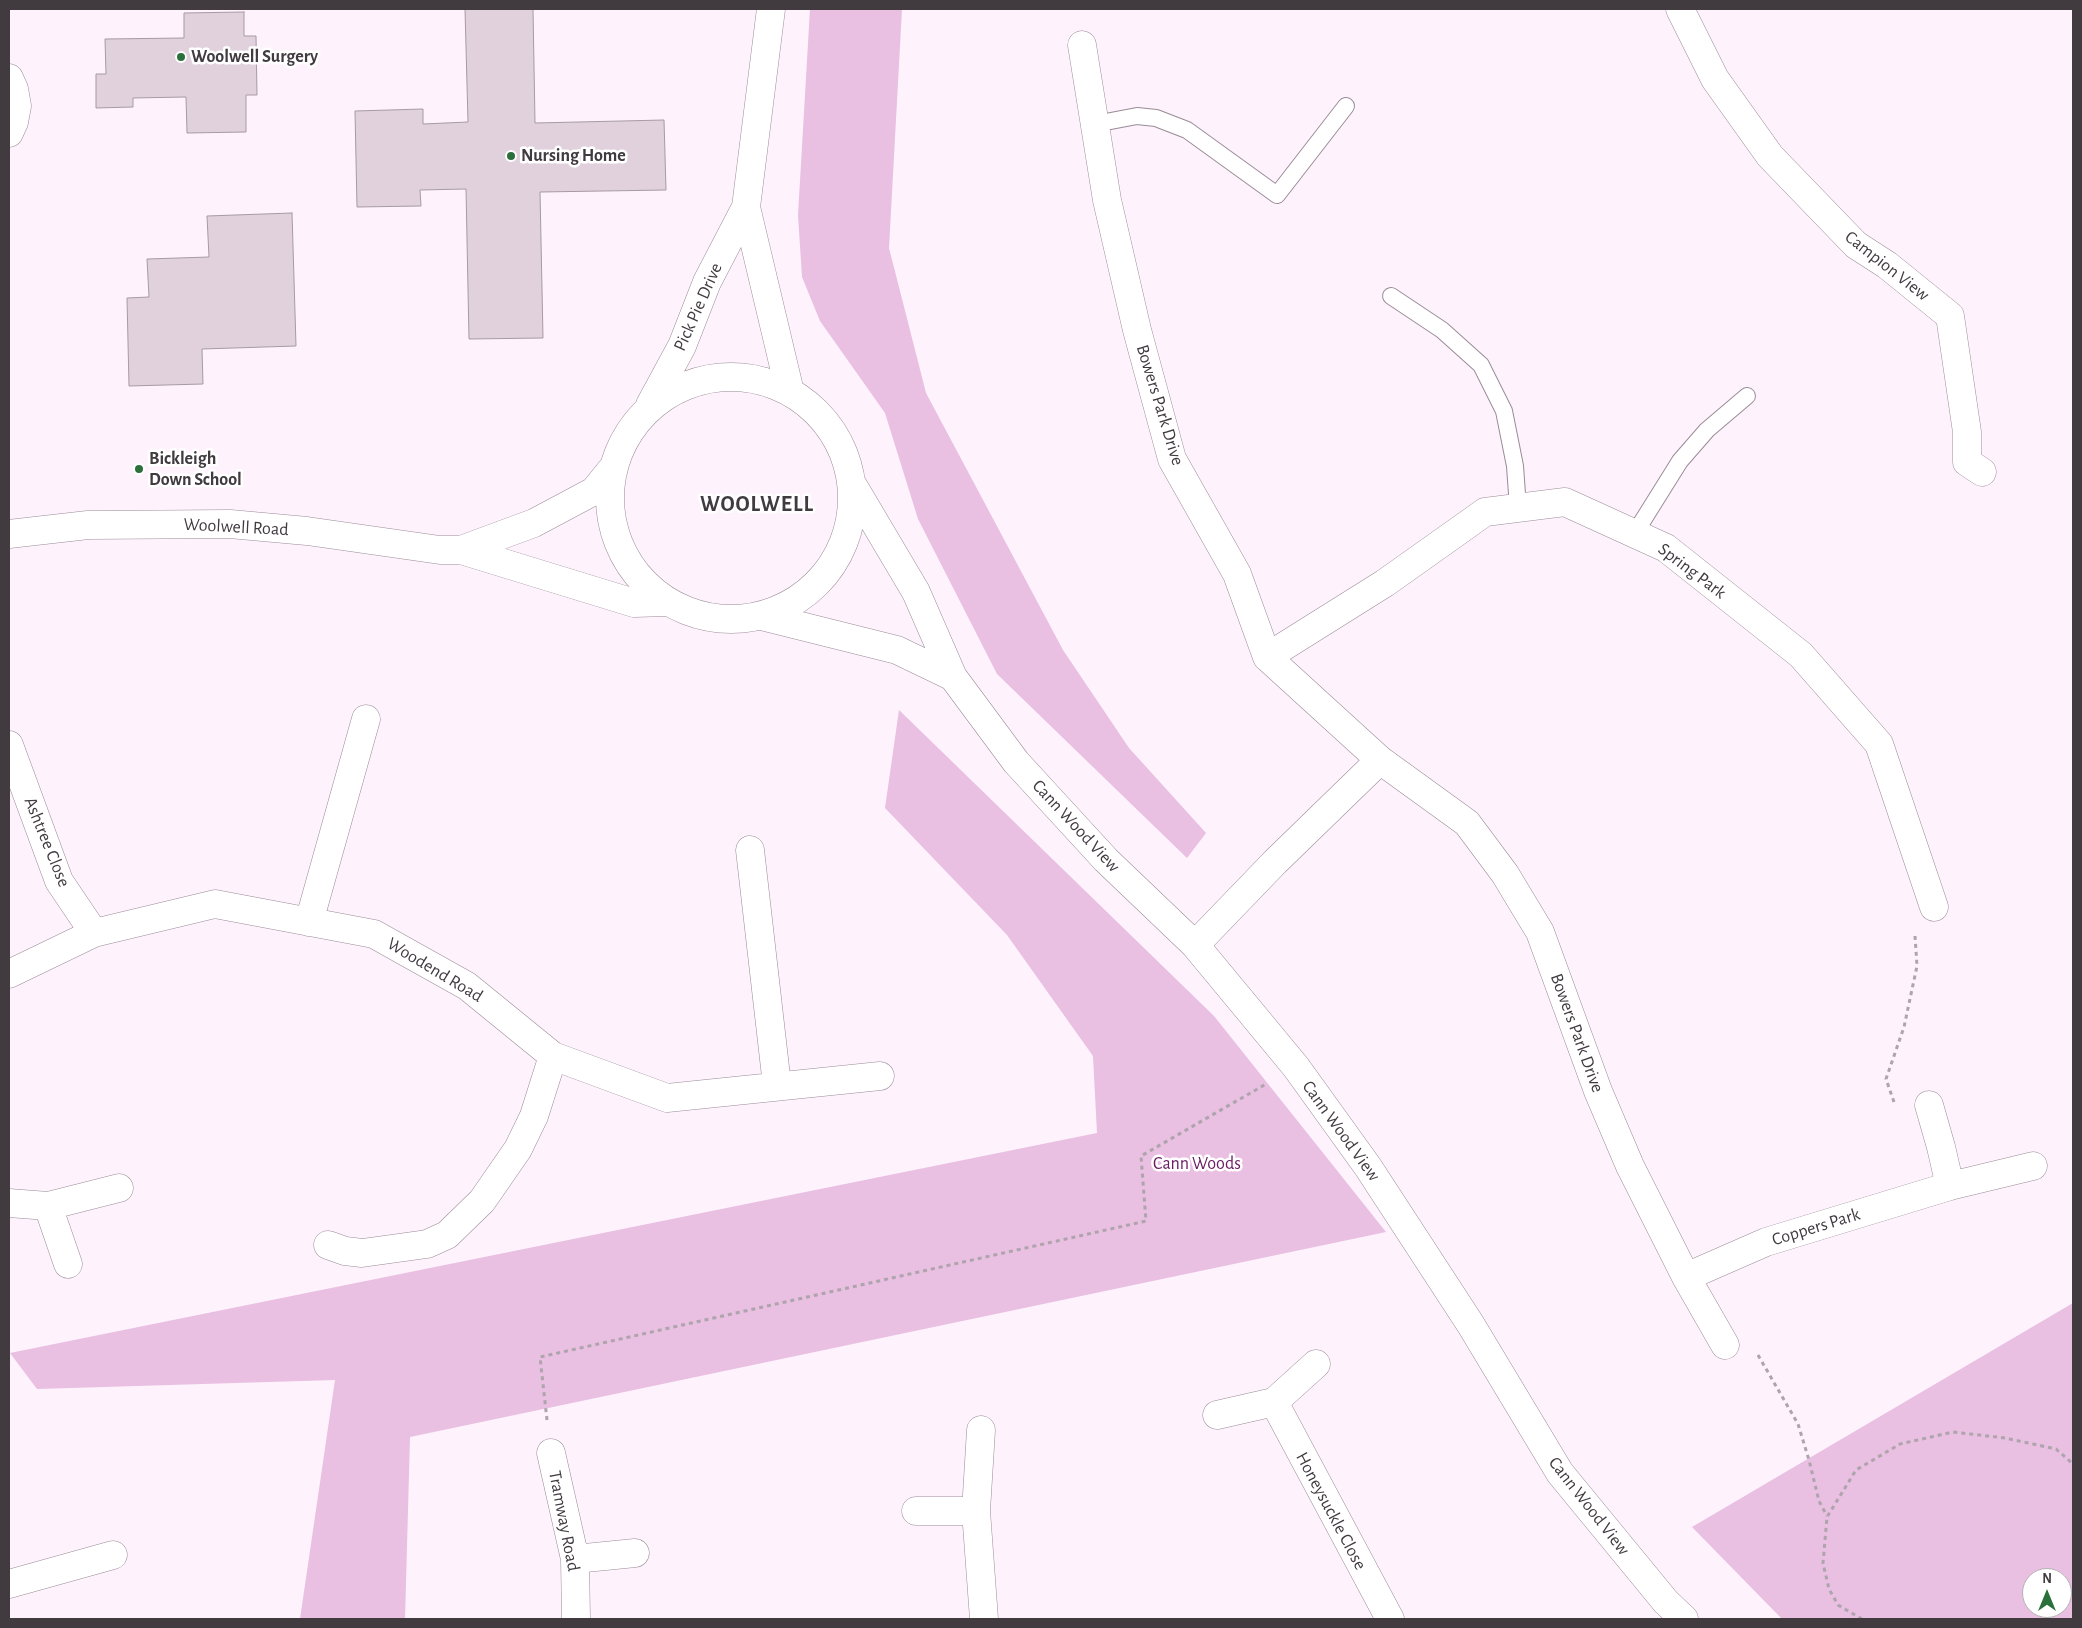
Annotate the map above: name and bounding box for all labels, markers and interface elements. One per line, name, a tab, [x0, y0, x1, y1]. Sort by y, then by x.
place label: Woolwell Surgery	[191, 46, 318, 68]
marker: Woolwell Surgery	[175, 51, 187, 63]
place label: Nursing Home	[521, 145, 626, 167]
marker: Nursing Home	[505, 150, 517, 162]
street label: Campion View	[1840, 226, 1934, 306]
street label: Pick Pie Drive	[669, 260, 727, 354]
street label: Bowers Park Drive	[1131, 342, 1189, 468]
place label: Bickleigh Down School	[149, 448, 242, 490]
marker: Bickleigh Down School	[133, 463, 145, 475]
district label: WOOLWELL	[699, 491, 815, 517]
street label: Woolwell Road	[183, 513, 289, 541]
street label: Spring Park	[1654, 538, 1730, 604]
street label: Cann Wood View	[1028, 775, 1124, 877]
street label: Ashtree Close	[19, 794, 75, 890]
street label: Woodend Road	[383, 933, 487, 1007]
street label: Bowers Park Drive	[1545, 970, 1609, 1096]
street label: Cann Wood View	[1297, 1076, 1385, 1186]
park label: Cann Woods	[1153, 1153, 1241, 1175]
street label: Coppers Park	[1769, 1203, 1863, 1251]
street label: Honeysuckle Close	[1291, 1448, 1371, 1574]
street label: Cann Wood View	[1544, 1452, 1634, 1560]
street label: Tramway Road	[544, 1469, 584, 1573]
north arrow	[2022, 1568, 2072, 1618]
text: N	[2042, 1572, 2052, 1586]

